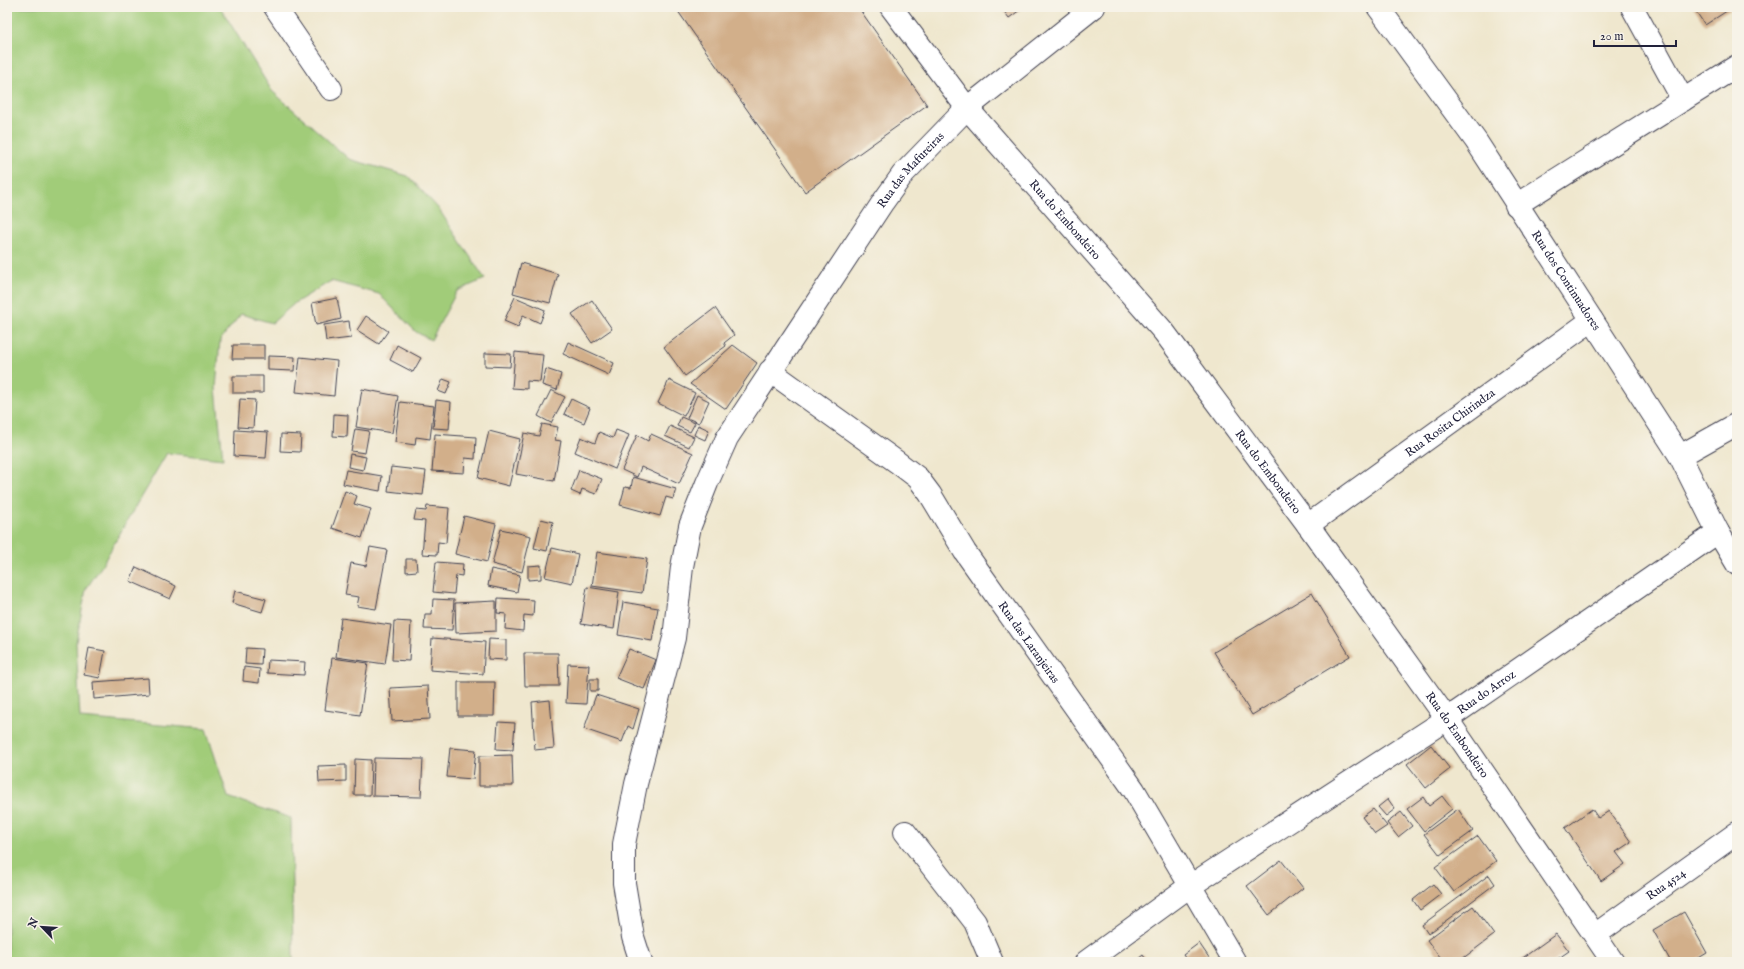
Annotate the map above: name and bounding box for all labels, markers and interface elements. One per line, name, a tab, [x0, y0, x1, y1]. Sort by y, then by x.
scale bar	[1594, 22, 1676, 48]
text: 20 m	[1600, 29, 1623, 44]
street label: Rua das Mafureiras	[874, 129, 948, 211]
street label: Rua do Embondeiro	[1026, 177, 1104, 263]
street label: Rua dos Continuadores	[1528, 228, 1604, 333]
street label: Rua Rosita Chirindza	[1402, 385, 1499, 460]
street label: Rua do Embondeiro	[1231, 427, 1304, 518]
street label: Rua das Laranjeiras	[995, 599, 1063, 686]
street label: Rua do Arroz	[1454, 667, 1519, 718]
street label: Rua do Embondeiro	[1422, 689, 1492, 781]
street label: Rua 4524	[1643, 865, 1689, 904]
north arrow	[22, 907, 62, 947]
text: N	[25, 915, 42, 931]

